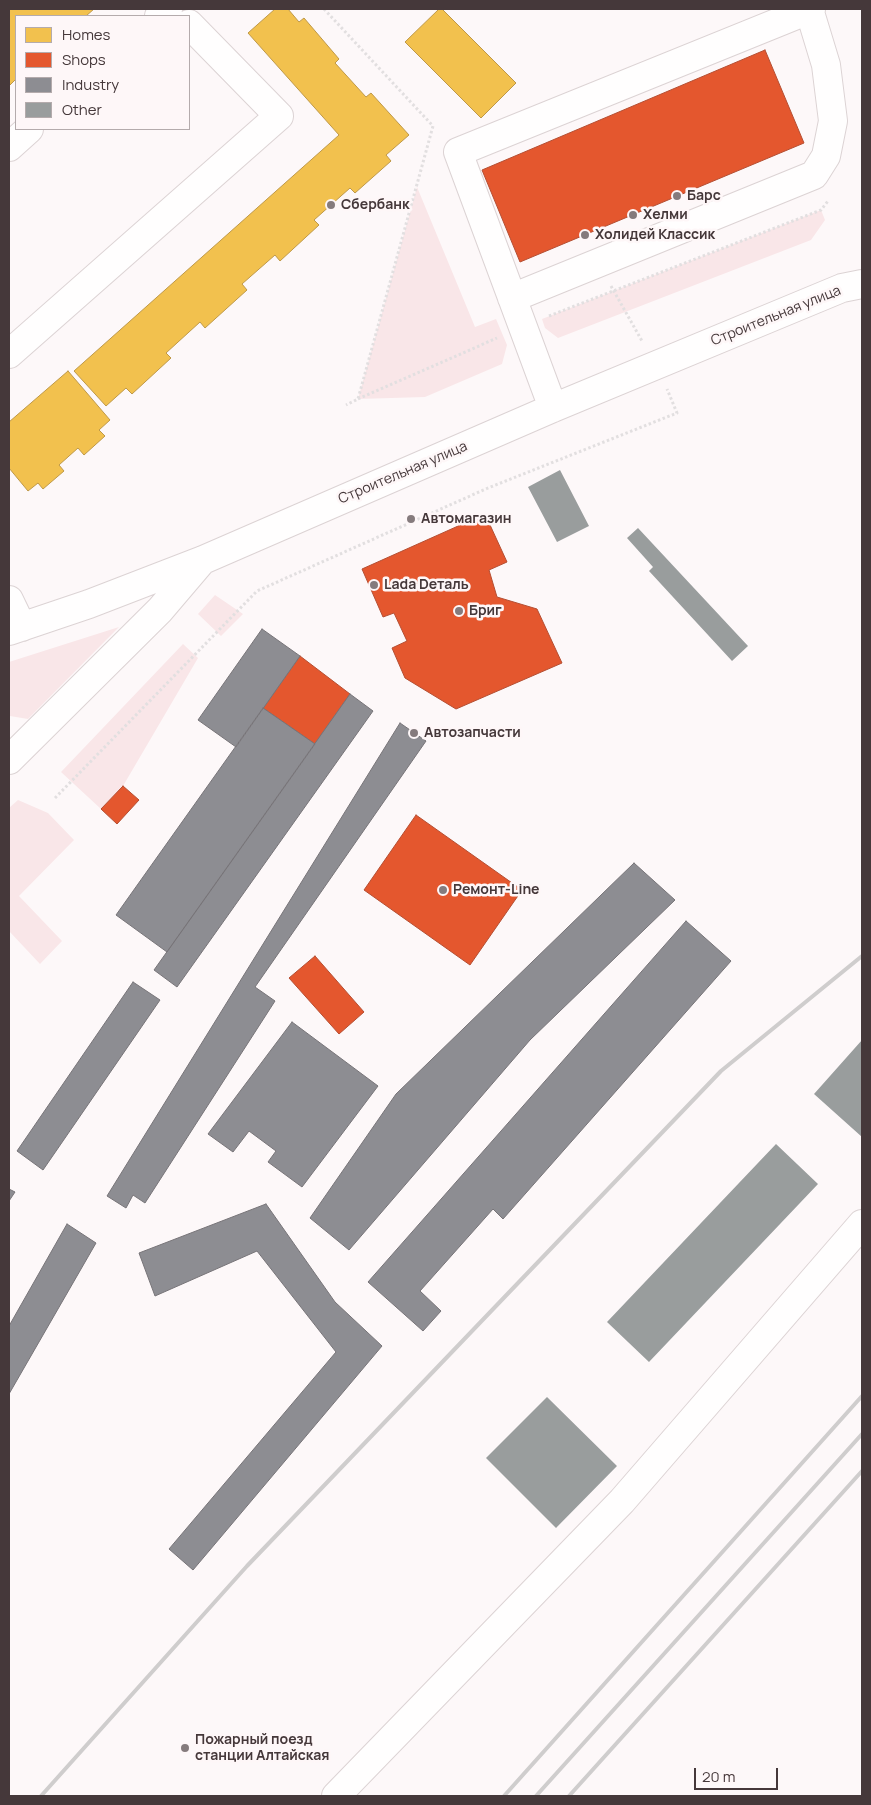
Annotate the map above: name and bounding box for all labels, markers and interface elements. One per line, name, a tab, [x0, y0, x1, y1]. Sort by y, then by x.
legend	[15, 15, 190, 130]
text: Homes	[62, 24, 110, 45]
text: Shops	[62, 49, 106, 70]
text: Industry	[62, 74, 119, 95]
text: Other	[62, 99, 102, 120]
place label: Барс	[687, 188, 721, 204]
marker: Барс	[671, 190, 683, 202]
place label: Сбербанк	[341, 197, 409, 213]
marker: Сбербанк	[325, 199, 337, 211]
place label: Хелми	[643, 207, 688, 223]
marker: Хелми	[627, 209, 639, 221]
place label: Холидей Классик	[595, 227, 715, 243]
marker: Холидей Классик	[579, 229, 591, 241]
street label: Строительная улица	[709, 282, 843, 350]
street label: Строительная улица	[336, 438, 470, 508]
place label: Автомагазин	[421, 511, 511, 527]
marker: Автомагазин	[405, 513, 417, 525]
place label: Lada Dеталь	[384, 577, 469, 593]
marker: Lada Dеталь	[368, 579, 380, 591]
place label: Бриг	[469, 603, 502, 619]
marker: Бриг	[453, 605, 465, 617]
place label: Автозапчасти	[424, 725, 521, 741]
marker: Автозапчасти	[408, 727, 420, 739]
place label: Ремонт-Line	[453, 882, 539, 898]
marker: Ремонт-Line	[437, 884, 449, 896]
place label: Пожарный поезд станции Алтайская	[195, 1732, 330, 1764]
marker: Пожарный поезд станции Алтайская	[179, 1742, 191, 1754]
scale bar	[696, 1758, 780, 1790]
text: 20 m	[702, 1766, 735, 1787]

